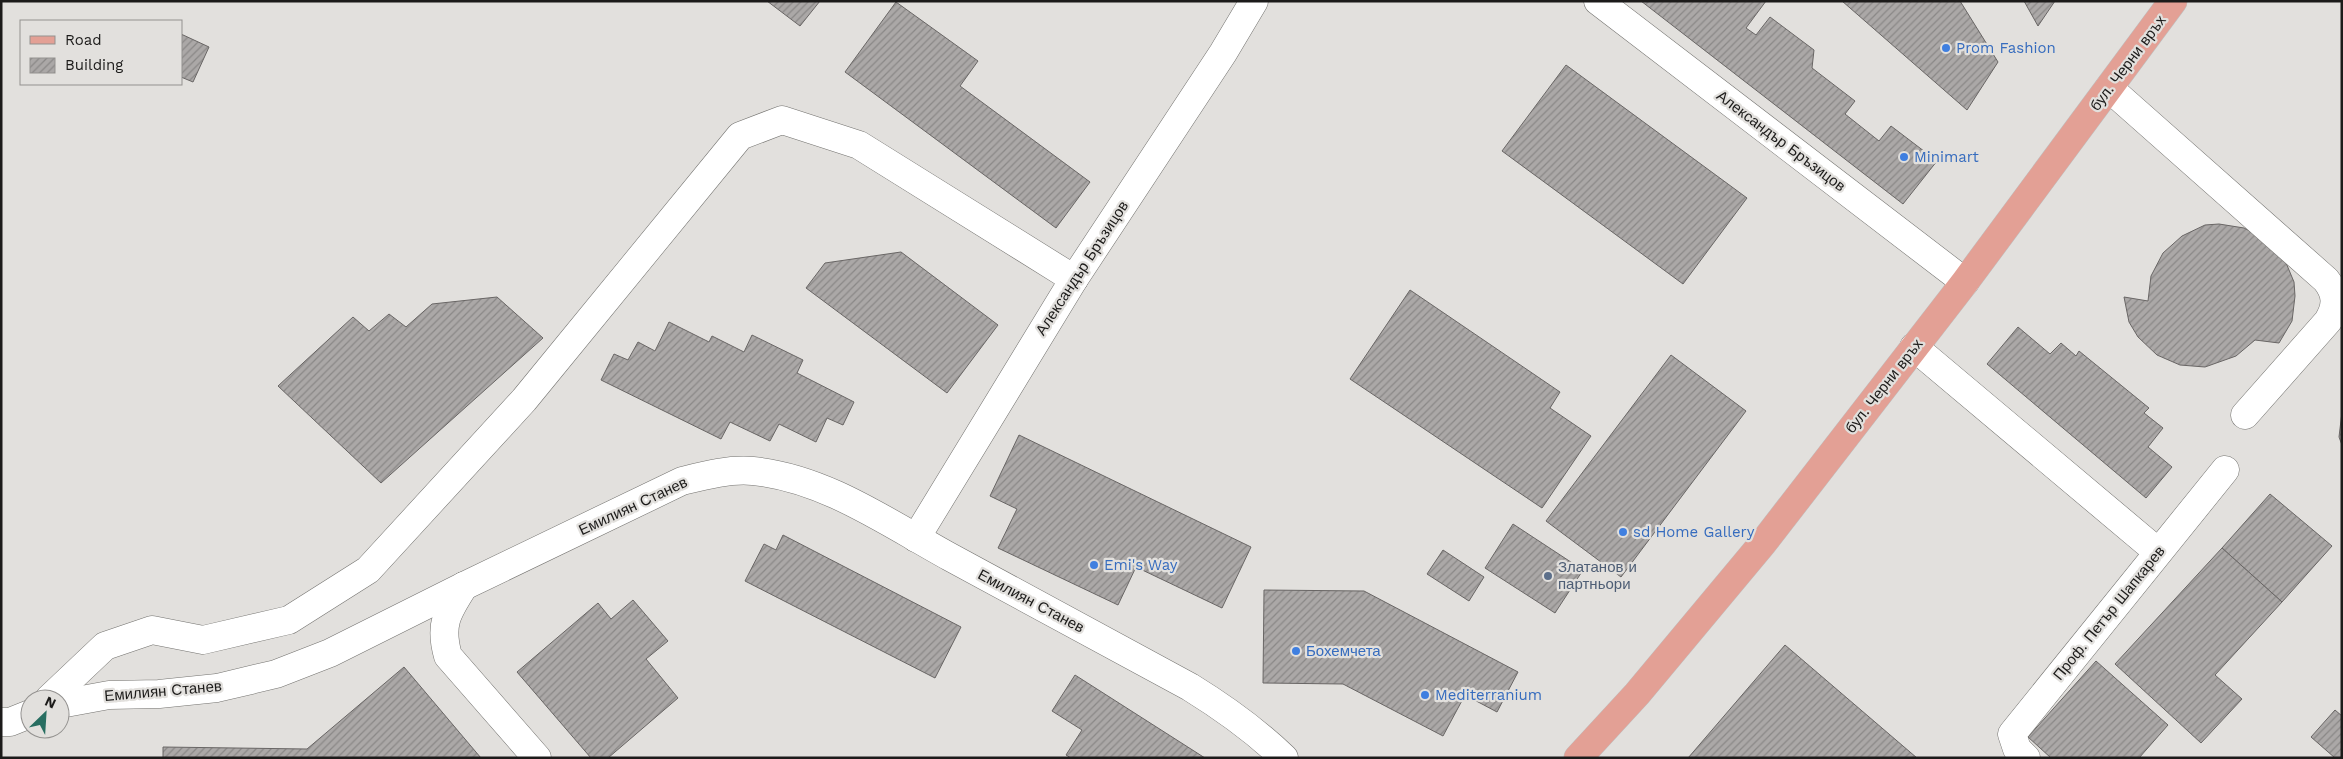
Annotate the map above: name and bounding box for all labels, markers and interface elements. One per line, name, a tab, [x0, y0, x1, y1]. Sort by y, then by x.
street label: бул. Черни връх	[2086, 11, 2170, 114]
legend	[20, 20, 182, 85]
text: Road	[65, 31, 102, 49]
place label: Prom Fashion	[1956, 39, 2056, 57]
marker: Prom Fashion	[1940, 42, 1952, 54]
text: Building	[65, 56, 123, 74]
street label: Александър Бръзицов	[1713, 87, 1849, 195]
place label: Minimart	[1914, 148, 1980, 166]
marker: Minimart	[1898, 151, 1910, 163]
street label: Александър Бръзицов	[1032, 197, 1132, 339]
street label: бул. Черни връх	[1842, 335, 1927, 437]
street label: Емилиян Станев	[576, 473, 690, 539]
place label: sd Home Gallery	[1633, 523, 1755, 541]
marker: sd Home Gallery	[1617, 526, 1629, 538]
street label: Проф. Петър Шапкарев	[2049, 542, 2169, 684]
place label: Emi's Way	[1104, 556, 1178, 574]
place label: Златанов и партньори	[1558, 558, 1637, 593]
marker: Emi's Way	[1088, 559, 1100, 571]
street label: Емилиян Станев	[975, 565, 1087, 637]
marker: Златанов и партньори	[1542, 570, 1554, 582]
place label: Бохемчета	[1306, 642, 1381, 660]
marker: Бохемчета	[1290, 645, 1302, 657]
street label: Емилиян Станев	[104, 677, 222, 705]
place label: Mediterranium	[1435, 686, 1542, 704]
north arrow	[20, 689, 70, 739]
marker: Mediterranium	[1419, 689, 1431, 701]
text: N	[42, 693, 59, 712]

